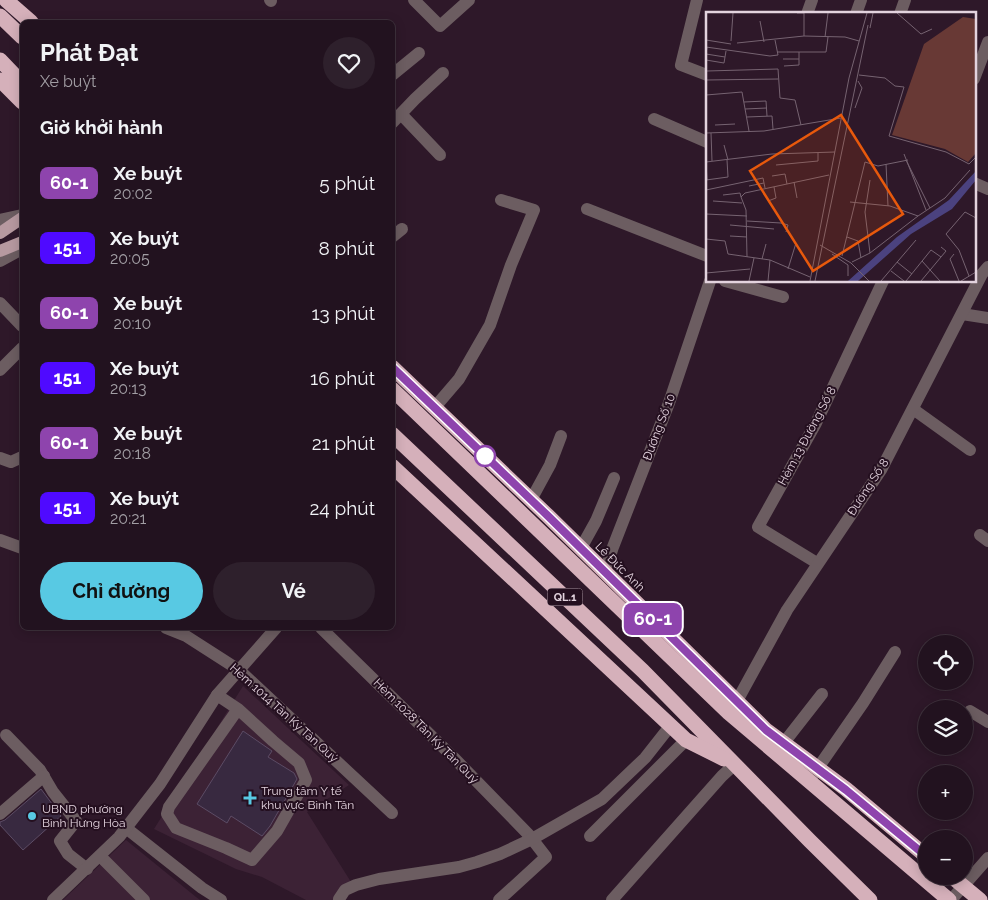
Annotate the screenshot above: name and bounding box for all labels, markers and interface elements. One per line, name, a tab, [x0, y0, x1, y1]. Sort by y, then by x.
inset map	[706, 12, 976, 282]
button: heart	[323, 37, 375, 89]
text: Phát Đạt	[40, 38, 138, 67]
text: Xe buýt	[40, 72, 96, 91]
text: Giờ khởi hành	[40, 116, 163, 138]
text: Xe buýt	[113, 162, 182, 184]
text: 60-1	[50, 172, 88, 193]
text: 5 phút	[319, 172, 375, 194]
text: 20:02	[113, 184, 153, 203]
text: Xe buýt	[110, 227, 179, 249]
text: 151	[54, 237, 81, 258]
text: 8 phút	[318, 237, 375, 259]
text: 20:05	[110, 249, 150, 268]
text: Xe buýt	[113, 292, 182, 314]
text: 60-1	[50, 302, 88, 323]
text: 13 phút	[311, 302, 375, 324]
text: 20:10	[113, 314, 151, 333]
text: Xe buýt	[110, 357, 179, 379]
text: 151	[54, 367, 81, 388]
text: 16 phút	[310, 367, 375, 389]
text: 20:13	[110, 379, 147, 398]
street label: Hẻm 13 Đường Số 8	[775, 384, 839, 488]
street label: Đường Số 10	[640, 392, 678, 462]
text: Xe buýt	[113, 422, 182, 444]
text: 60-1	[50, 432, 88, 453]
text: 21 phút	[312, 432, 375, 454]
text: 20:18	[113, 444, 151, 463]
unlabelled marker	[474, 445, 496, 467]
street label: Đường Số 8	[844, 456, 892, 518]
text: Xe buýt	[110, 487, 179, 509]
text: 151	[54, 497, 81, 518]
text: 24 phút	[309, 497, 375, 519]
text: 20:21	[110, 509, 146, 528]
street label: Lê Đức Anh	[592, 539, 648, 595]
button: Chỉ đường	[40, 562, 203, 620]
button: Vé	[213, 562, 375, 620]
road number: QL.1	[548, 588, 582, 606]
line badge: 60-1	[618, 603, 688, 635]
text: 60-1	[634, 608, 672, 629]
map controls	[918, 635, 973, 885]
button: locate	[918, 635, 973, 690]
street label: Hẻm 1014 Tân Kỳ Tân Quý	[227, 661, 341, 766]
street label: Hẻm 1028 Tân Kỳ Tân Quý	[371, 676, 482, 787]
button: layers	[918, 700, 973, 755]
button: +	[918, 765, 973, 820]
place label: Trung tâm Y tế khu vực Bình Tân	[261, 784, 354, 812]
marker: Trung tâm Y tế khu vực Bình Tân	[243, 791, 257, 805]
place label: UBND phường Bình Hưng Hòa	[42, 802, 126, 830]
marker: UBND phường Bình Hưng Hòa	[26, 810, 38, 822]
button: −	[918, 830, 973, 885]

